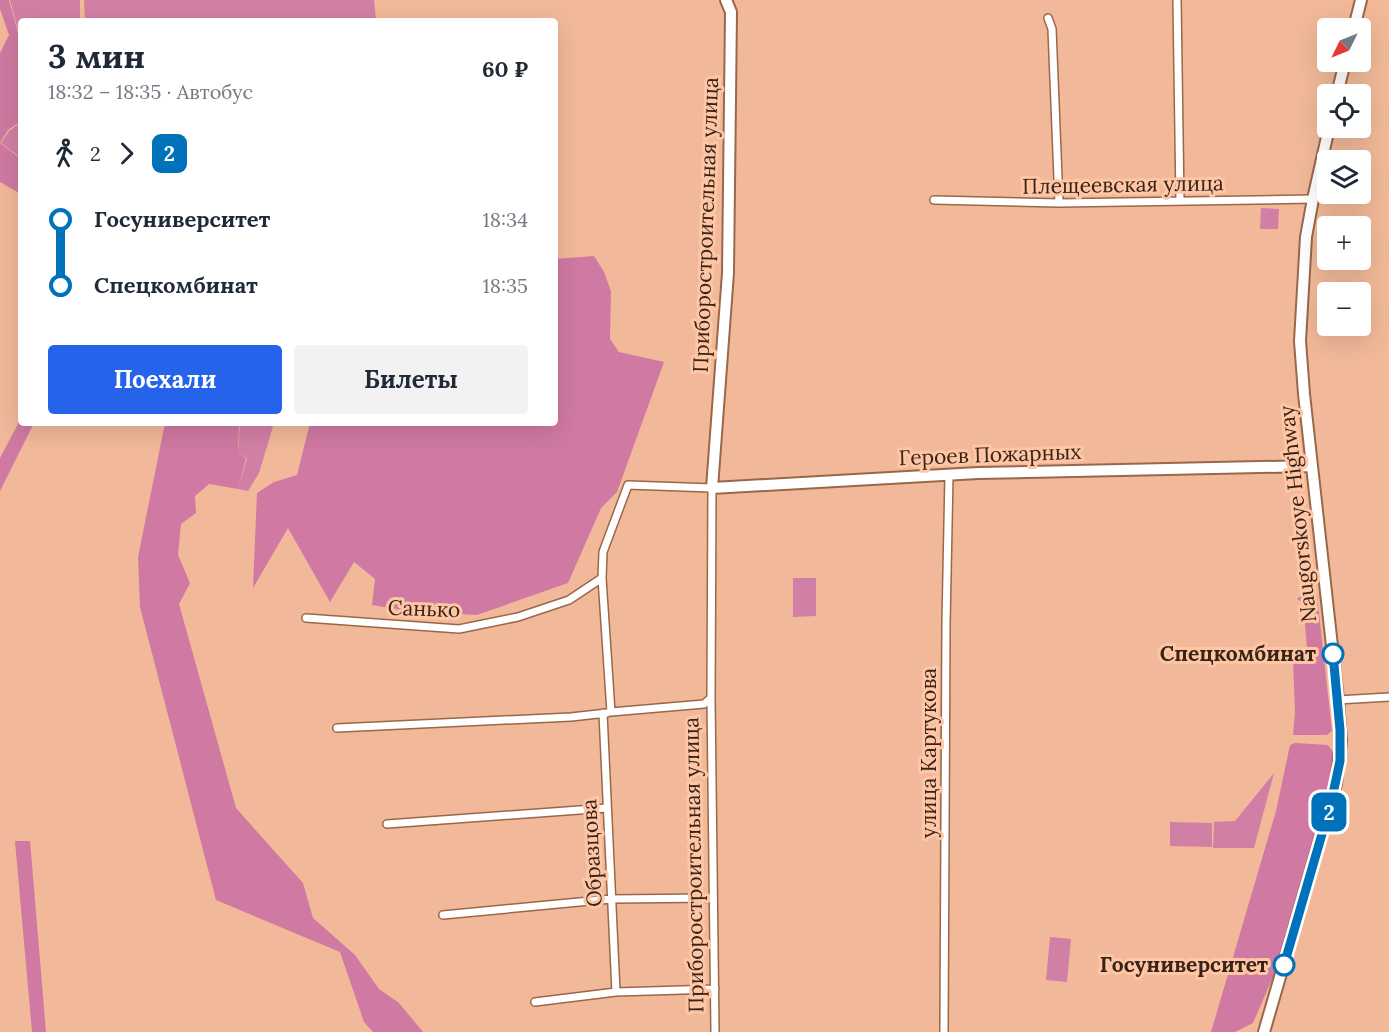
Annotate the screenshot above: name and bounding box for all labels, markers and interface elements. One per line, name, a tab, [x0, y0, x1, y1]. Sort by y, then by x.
north arrow	[1317, 18, 1371, 72]
map controls	[1317, 18, 1371, 336]
text: 3 мин	[48, 35, 145, 77]
text: 60 ₽	[482, 55, 528, 83]
street label: Приборостроительная улица	[687, 77, 724, 373]
text: 18:32 – 18:35 · Автобус	[48, 79, 253, 104]
button: locate	[1317, 84, 1371, 138]
icon: walk	[48, 137, 81, 170]
icon: forward	[110, 137, 143, 170]
text: 2	[164, 140, 175, 167]
text: 2	[90, 141, 101, 166]
button: layers	[1317, 150, 1371, 204]
street label: Плещеевская улица	[1022, 169, 1224, 200]
text: Госуниверситет	[94, 205, 270, 233]
text: 18:34	[483, 207, 528, 232]
button: +	[1317, 216, 1371, 270]
text: Спецкомбинат	[94, 271, 258, 299]
text: 18:35	[482, 273, 528, 298]
button: −	[1317, 282, 1371, 336]
button: Поехали	[48, 345, 282, 414]
button: Билеты	[294, 345, 528, 414]
street label: Naugorskoye Highway	[1273, 404, 1322, 624]
street label: Героев Пожарных	[898, 438, 1082, 471]
street label: Санько	[387, 594, 461, 623]
place label: Спецкомбинат	[1160, 640, 1316, 667]
marker: Спецкомбинат	[1322, 643, 1344, 665]
street label: улица Картукова	[915, 668, 942, 838]
street label: Приборостроительная улица	[677, 717, 710, 1013]
line badge: 2	[1310, 792, 1348, 832]
street label: Образцова	[575, 798, 608, 908]
text: 2	[1323, 799, 1335, 826]
place label: Госуниверситет	[1100, 951, 1268, 978]
marker: Госуниверситет	[1273, 954, 1295, 976]

